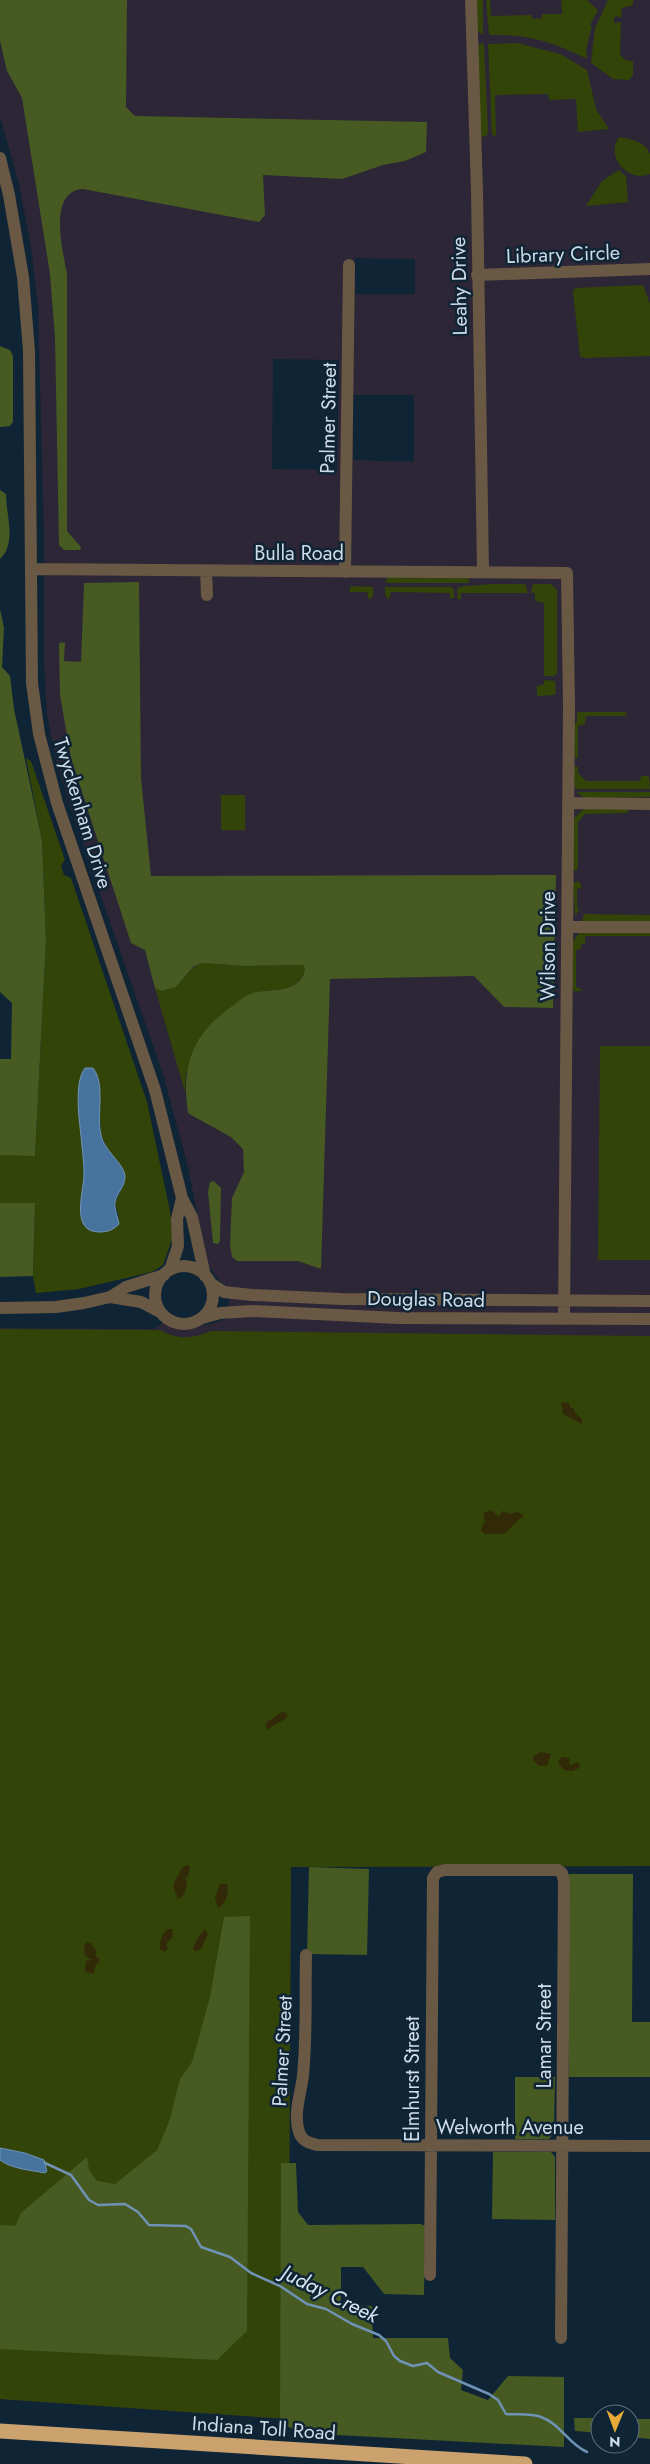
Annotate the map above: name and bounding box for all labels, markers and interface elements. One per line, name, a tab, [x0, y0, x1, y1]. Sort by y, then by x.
street label: Leahy Drive	[444, 236, 475, 336]
street label: Library Circle	[505, 238, 621, 271]
street label: Palmer Street	[313, 362, 344, 474]
street label: Bulla Road	[254, 539, 344, 568]
street label: Twyckenham Drive	[46, 734, 119, 892]
street label: Wilson Drive	[534, 891, 563, 1001]
street label: Douglas Road	[367, 1284, 485, 1315]
street label: Lamar Street	[530, 1984, 559, 2088]
street label: Palmer Street	[265, 1995, 300, 2107]
street label: Elmhurst Street	[398, 2016, 427, 2142]
street label: Welworth Avenue	[436, 2113, 584, 2142]
water label: Juday Creek	[273, 2256, 385, 2331]
north arrow	[590, 2404, 640, 2454]
street label: Indiana Toll Road	[191, 2409, 337, 2448]
text: N	[609, 2432, 621, 2452]

